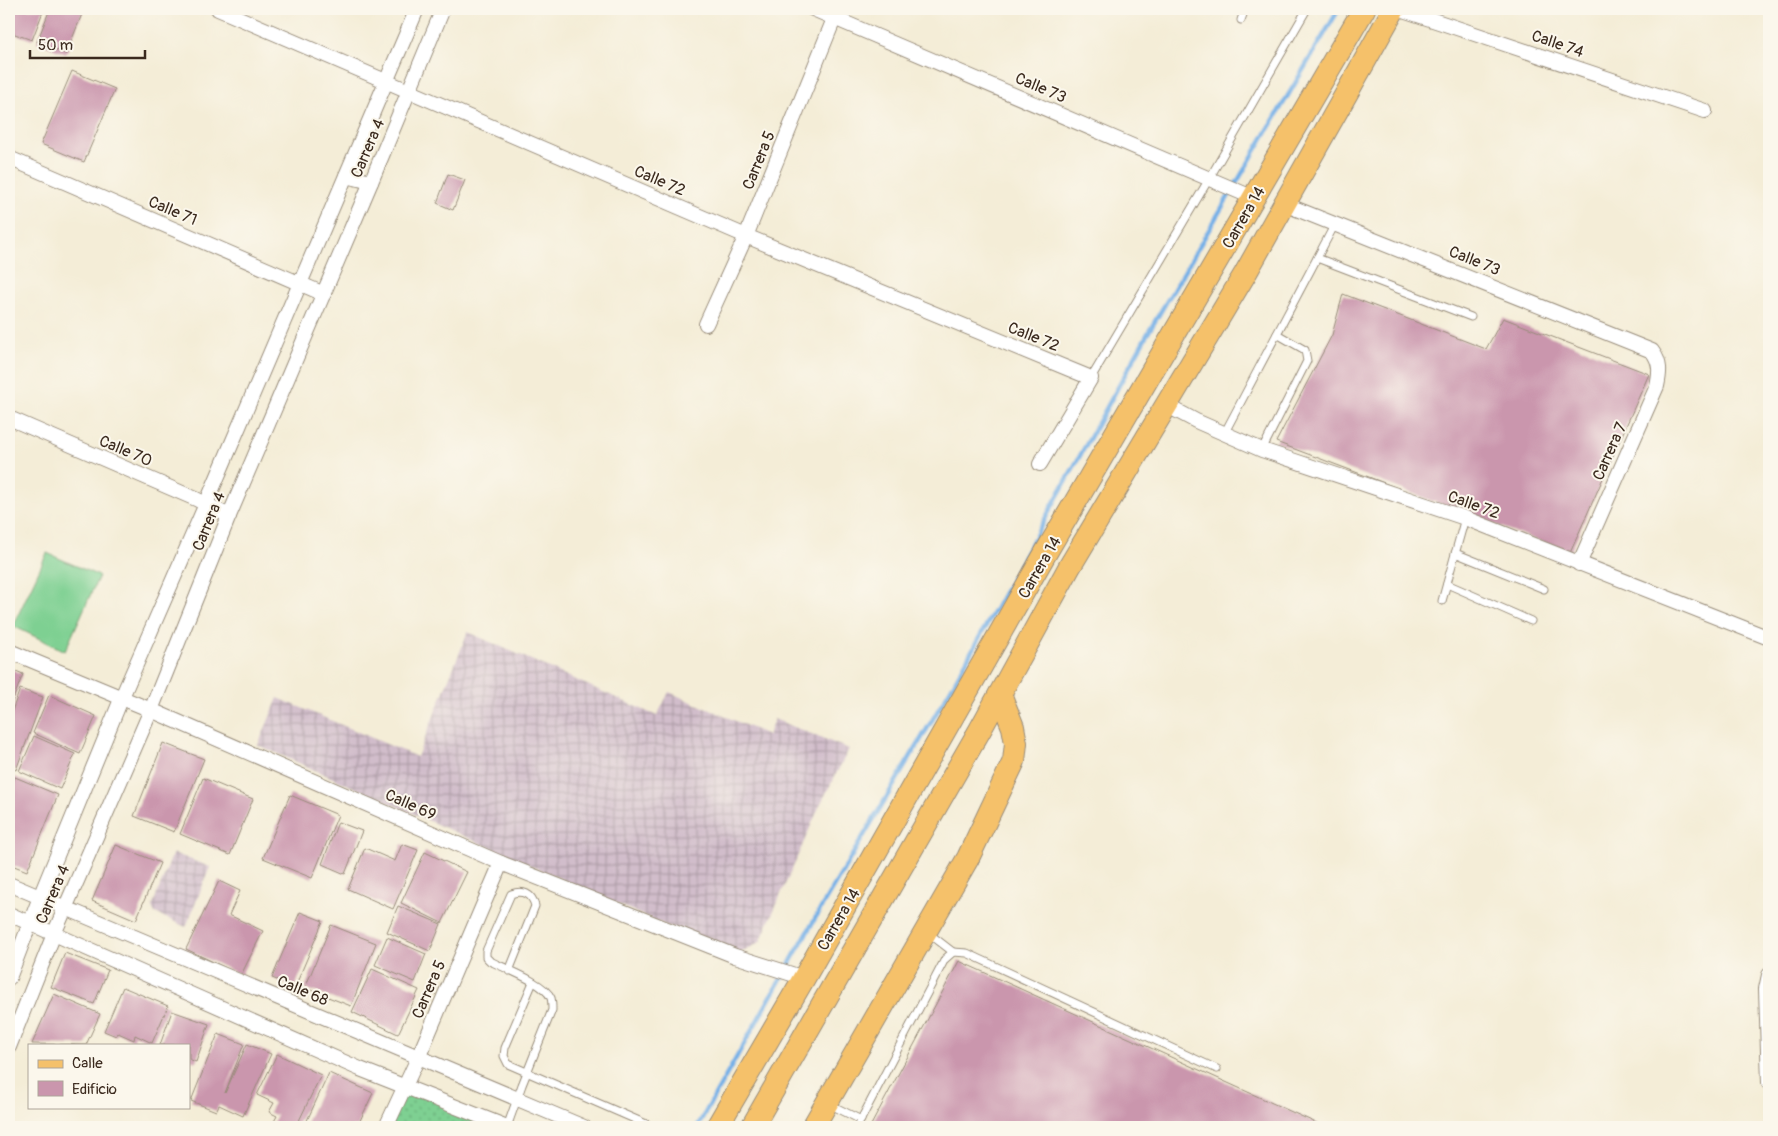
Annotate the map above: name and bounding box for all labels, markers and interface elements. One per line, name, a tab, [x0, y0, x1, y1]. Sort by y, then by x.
street label: Calle 74	[1529, 26, 1586, 62]
scale bar	[30, 28, 145, 60]
text: 50 m	[38, 36, 73, 55]
street label: Calle 73	[1012, 68, 1069, 108]
street label: Carrera 4	[347, 116, 389, 181]
street label: Carrera 5	[738, 128, 780, 193]
street label: Calle 72	[631, 161, 688, 201]
street label: Carrera 14	[1218, 183, 1270, 252]
street label: Calle 71	[145, 192, 200, 230]
street label: Calle 73	[1446, 242, 1503, 280]
street label: Calle 72	[1005, 318, 1062, 356]
street label: Carrera 7	[1588, 419, 1632, 484]
street label: Calle 70	[96, 431, 155, 471]
street label: Calle 72	[1445, 486, 1502, 524]
street label: Carrera 4	[188, 489, 230, 554]
street label: Carrera 14	[1014, 533, 1066, 602]
street label: Calle 69	[382, 785, 439, 825]
street label: Carrera 4	[32, 862, 74, 927]
street label: Carrera 14	[813, 885, 865, 954]
street label: Carrera 5	[408, 957, 450, 1022]
street label: Calle 68	[274, 971, 331, 1011]
legend	[28, 1044, 190, 1108]
text: Calle	[72, 1054, 103, 1073]
text: Edificio	[72, 1080, 117, 1099]

